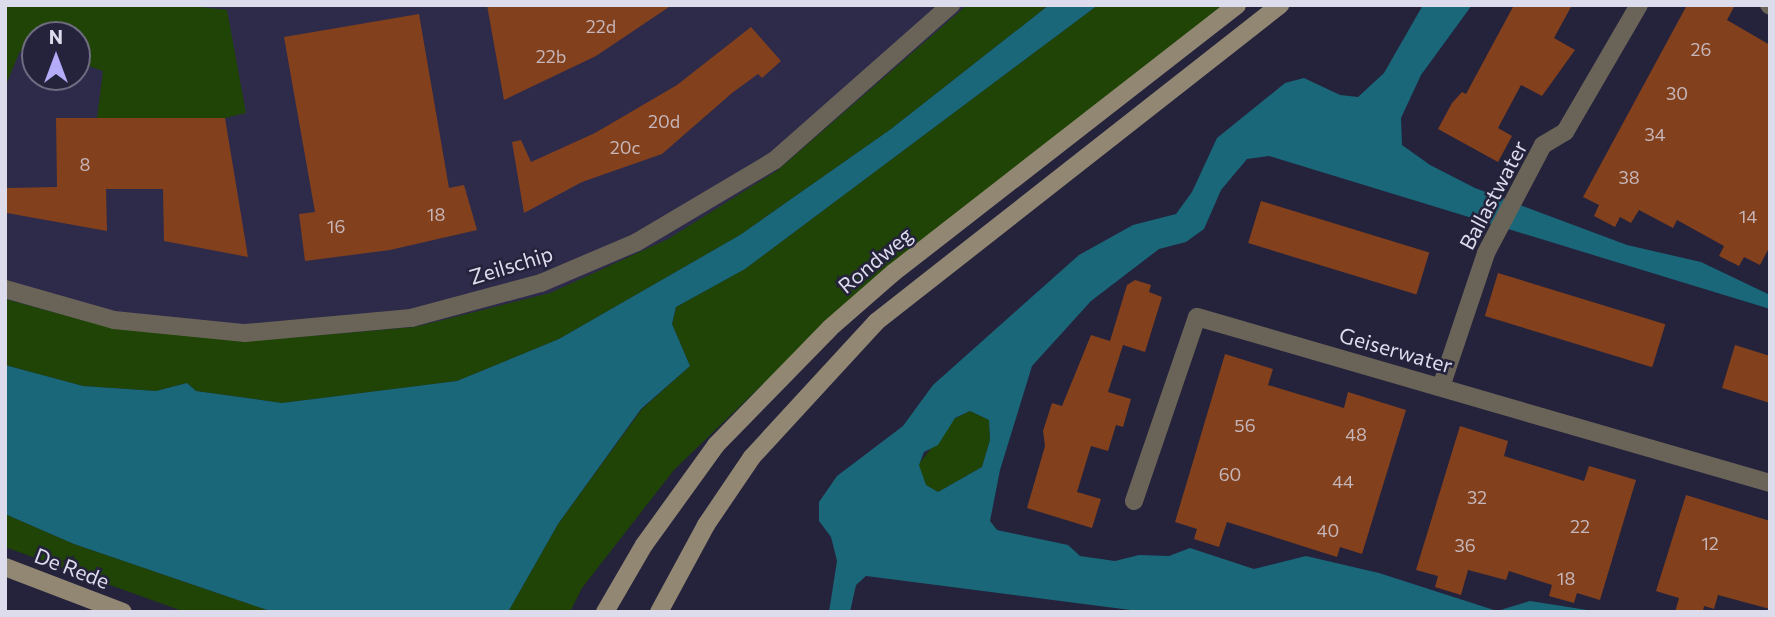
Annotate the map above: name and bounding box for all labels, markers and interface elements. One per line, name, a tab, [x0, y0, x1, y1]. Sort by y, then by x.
house number: 22d	[586, 15, 616, 37]
north arrow	[21, 21, 91, 91]
text: N	[49, 25, 63, 48]
house number: 26	[1691, 38, 1711, 60]
house number: 22b	[536, 45, 566, 67]
house number: 30	[1666, 82, 1688, 104]
house number: 20d	[648, 110, 680, 132]
house number: 34	[1644, 123, 1666, 145]
house number: 20c	[610, 136, 640, 158]
street label: Ballastwater	[1454, 136, 1532, 254]
house number: 8	[80, 153, 90, 175]
house number: 38	[1618, 166, 1640, 188]
house number: 18	[427, 203, 445, 225]
house number: 14	[1739, 205, 1757, 227]
house number: 16	[327, 215, 345, 237]
street label: Rondweg	[833, 222, 917, 298]
street label: Zeilschip	[466, 240, 556, 290]
street label: Geiserwater	[1337, 322, 1455, 378]
house number: 56	[1234, 414, 1256, 436]
house number: 48	[1345, 423, 1367, 445]
house number: 60	[1219, 463, 1241, 485]
house number: 44	[1332, 470, 1354, 492]
house number: 32	[1467, 486, 1487, 508]
house number: 22	[1570, 515, 1590, 537]
house number: 40	[1317, 519, 1339, 541]
house number: 12	[1701, 532, 1719, 554]
house number: 36	[1454, 534, 1476, 556]
street label: De Rede	[31, 542, 113, 594]
house number: 18	[1557, 567, 1575, 589]

